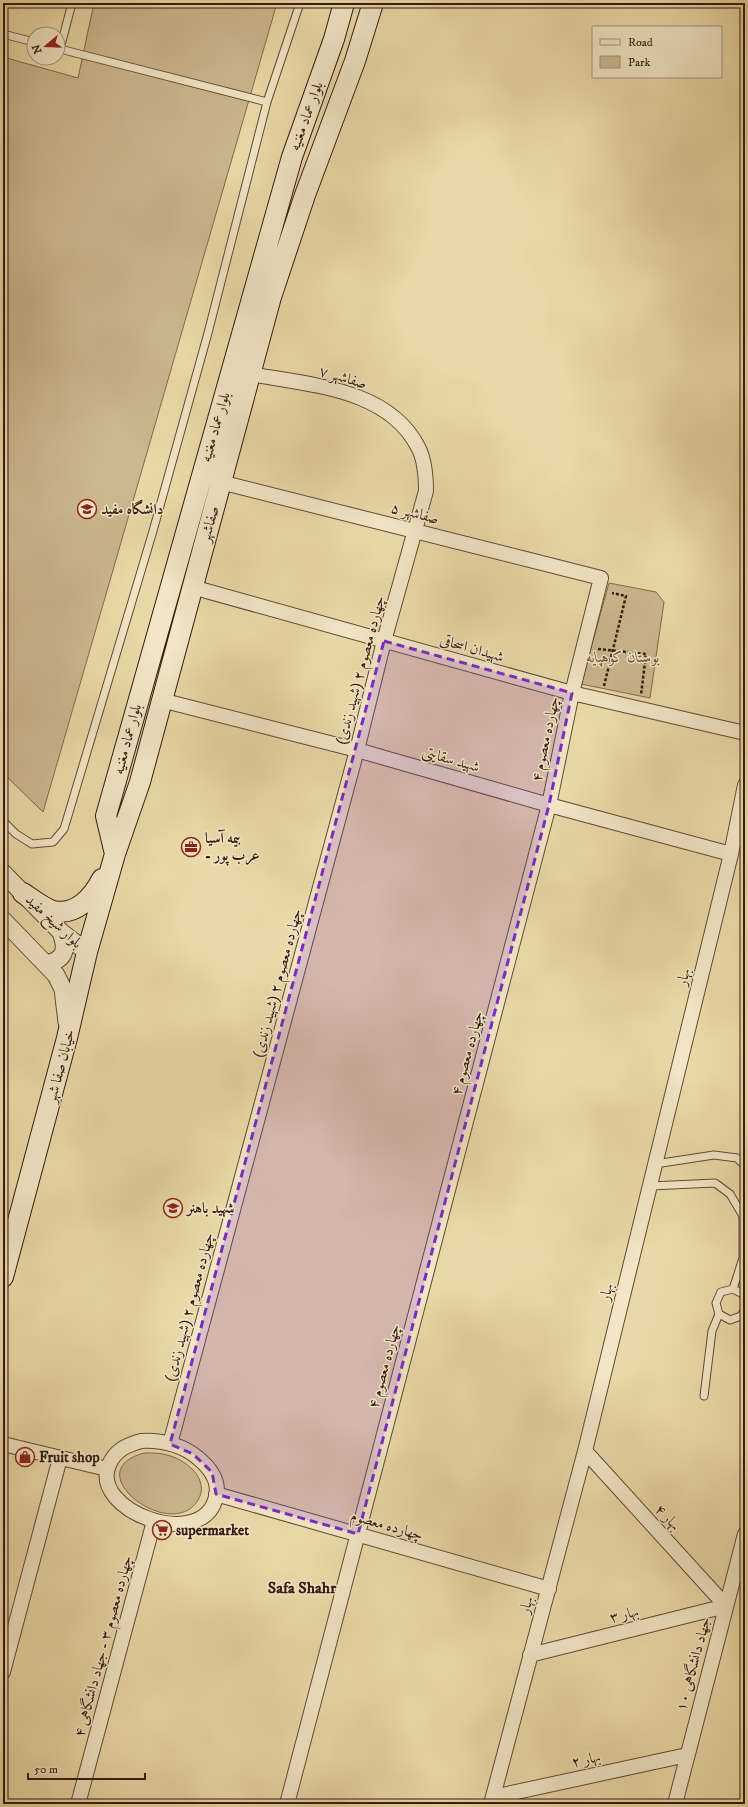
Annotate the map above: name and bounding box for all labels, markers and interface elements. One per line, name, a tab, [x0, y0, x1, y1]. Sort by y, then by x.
north arrow	[26, 26, 66, 66]
legend	[592, 26, 722, 78]
text: Road	[628, 35, 653, 50]
text: N	[29, 42, 46, 55]
text: Park	[628, 55, 650, 70]
street label: بلوار عماد مغنیه	[285, 79, 328, 153]
street label: صفاشهر ۷	[317, 362, 369, 393]
street label: بلوار عماد مغنیه	[196, 390, 235, 464]
school or university icon: دانشگاه مفید	[76, 498, 98, 520]
street label: صفاشهر ۵	[389, 498, 441, 529]
place label: دانشگاه مفید	[101, 499, 163, 519]
street label: صفاشهر	[195, 504, 223, 546]
street label: چهارده معصوم ۲ (شهید زندی)	[331, 594, 392, 747]
street label: شهیدان اسحاقی	[438, 630, 506, 667]
park label: بوستان کوهپایه	[587, 648, 660, 667]
street label: چهارده معصوم ۴	[527, 695, 567, 784]
street label: بلوار عماد مغنیه	[109, 702, 146, 776]
street label: شهید سقایتی	[420, 742, 482, 777]
place label: بیمه آسیا - عرب پور	[205, 829, 260, 866]
office icon: بیمه آسیا - عرب پور	[180, 836, 202, 858]
street label: بلوار شیخ مفید	[18, 890, 86, 956]
street label: چهارده معصوم ۲ (شهید زندی)	[248, 907, 309, 1060]
street label: بهار	[672, 966, 695, 990]
street label: چهارده معصوم ۴	[447, 1009, 491, 1098]
street label: خیابان صفا شهر	[41, 1027, 79, 1107]
school or university icon: شهید باهنر	[162, 1197, 184, 1219]
place label: شهید باهنر	[185, 1199, 234, 1218]
street label: چهارده معصوم ۲ (شهید زندی)	[160, 1231, 221, 1384]
street label: بهار	[595, 1281, 618, 1305]
street label: چهارده معصوم ۴	[364, 1322, 408, 1411]
shop icon: Fruit shop	[14, 1446, 36, 1468]
place label: Fruit shop	[39, 1448, 100, 1467]
street label: بهار ۴	[651, 1500, 685, 1535]
street label: چهارده معصوم	[348, 1506, 425, 1548]
supermarket icon: supermarket	[151, 1519, 173, 1541]
place label: supermarket	[176, 1521, 249, 1540]
street label: چهارده معصوم ۳ - جهاد دانشگاهی ۴	[69, 1553, 140, 1740]
district label: Safa Shahr	[268, 1578, 337, 1598]
street label: بهار	[514, 1594, 538, 1618]
street label: بهار ۳	[608, 1602, 641, 1627]
street label: جهاد دانشگاهی ۱۰	[671, 1615, 715, 1713]
street label: بهار ۲	[570, 1747, 602, 1772]
scale bar	[28, 1755, 145, 1781]
text: 50 m	[34, 1762, 58, 1777]

